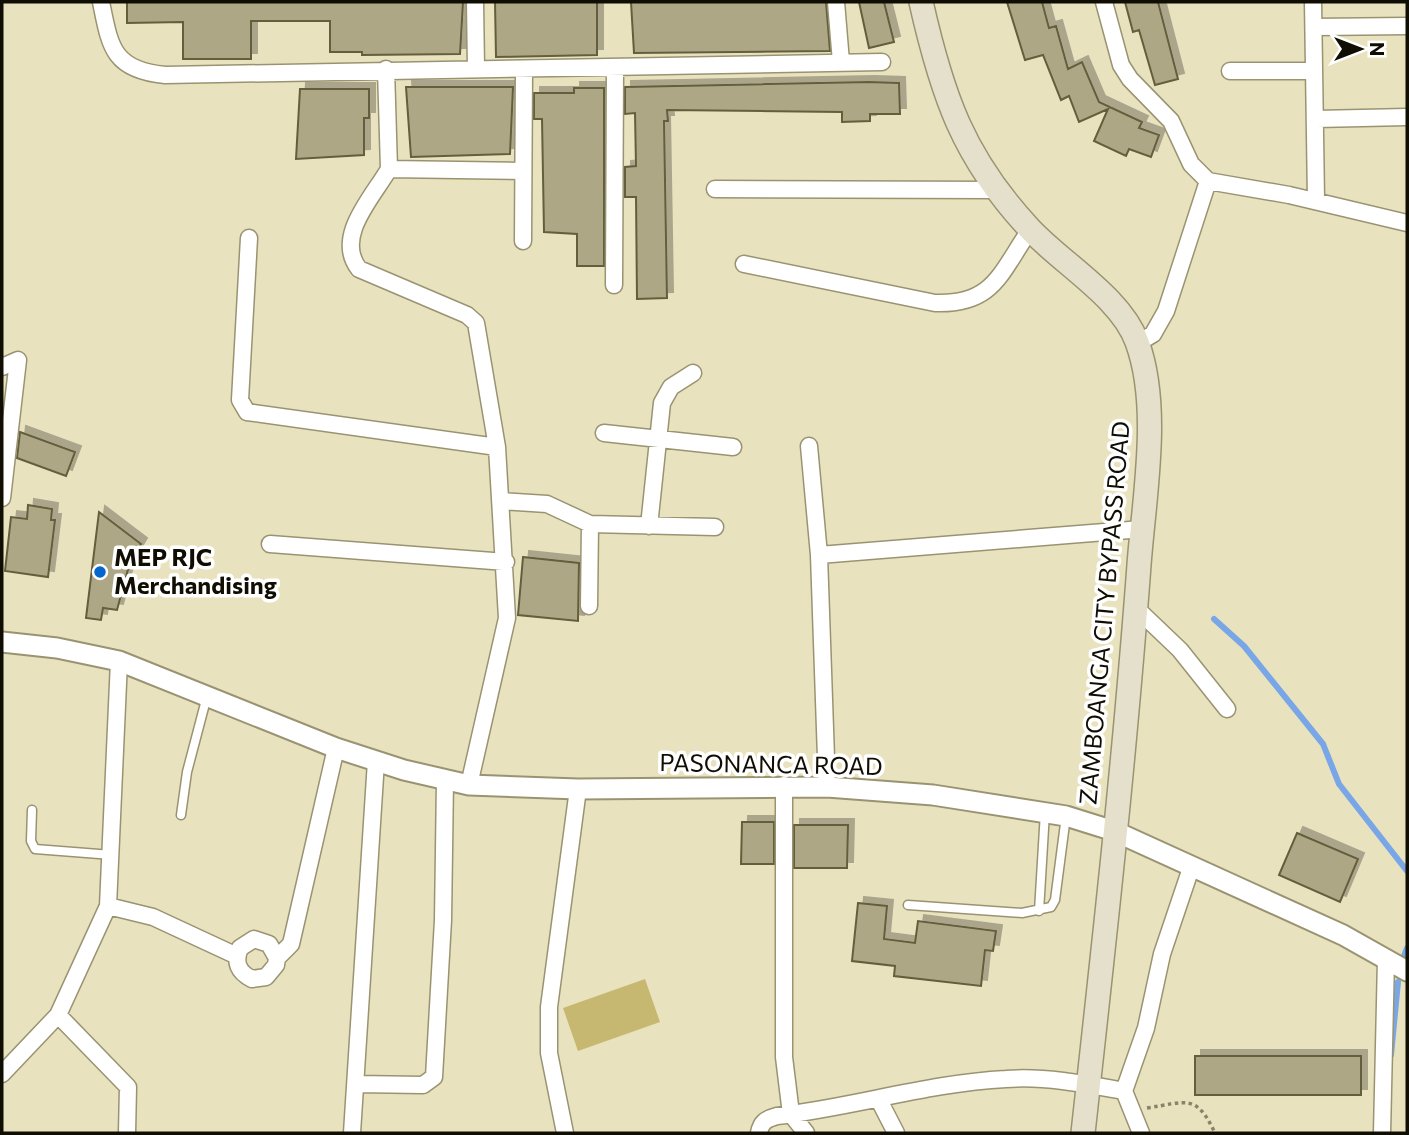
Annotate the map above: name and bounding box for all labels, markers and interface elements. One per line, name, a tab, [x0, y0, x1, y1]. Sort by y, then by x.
north arrow	[1325, 14, 1395, 84]
text: N	[1366, 42, 1389, 56]
street label: ZAMBOANGA CITY BYPASS ROAD	[1072, 420, 1135, 806]
place label: MEP RJC Merchandising	[114, 542, 277, 599]
marker: MEP RJC Merchandising	[92, 564, 108, 580]
street label: PASONANCA ROAD	[659, 747, 883, 780]

